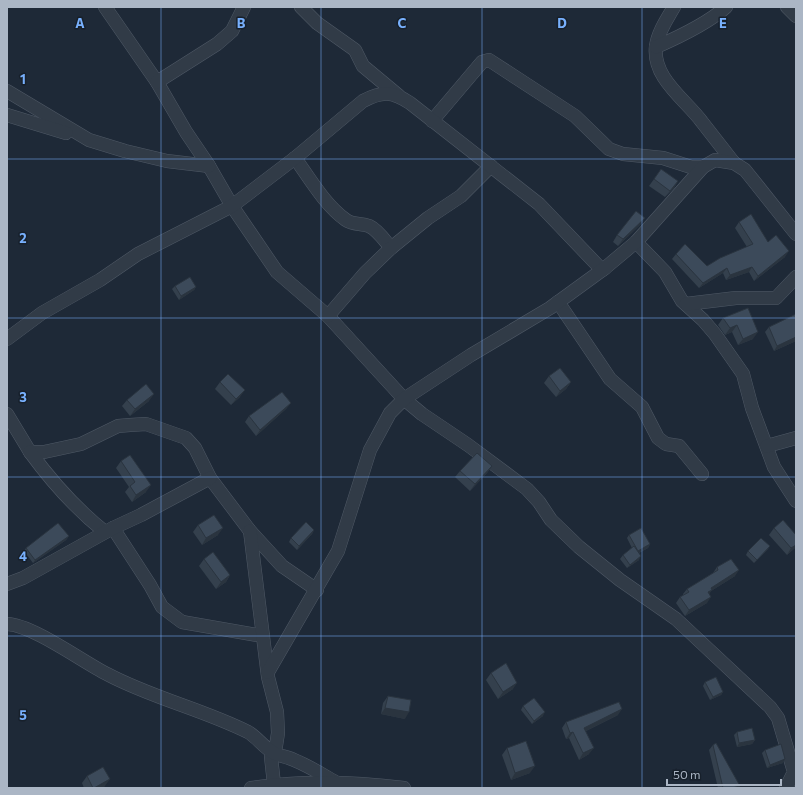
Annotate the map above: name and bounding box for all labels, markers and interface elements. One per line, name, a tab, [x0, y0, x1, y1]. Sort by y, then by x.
text: A	[75, 15, 85, 31]
text: B	[237, 15, 246, 31]
text: C	[398, 15, 407, 31]
text: D	[557, 15, 567, 31]
text: E	[719, 15, 727, 31]
text: 1	[20, 71, 26, 87]
text: 2	[19, 230, 27, 246]
text: 3	[19, 389, 27, 405]
text: 4	[19, 548, 27, 564]
text: 5	[19, 707, 27, 723]
scale bar	[667, 761, 781, 787]
text: 50 m	[673, 767, 701, 781]

